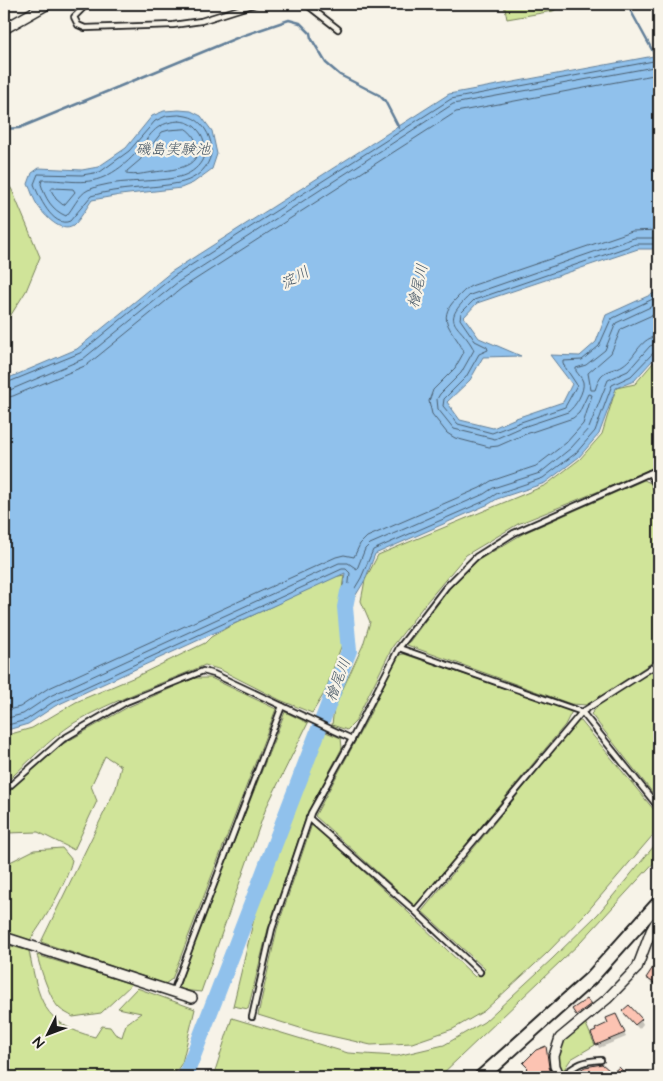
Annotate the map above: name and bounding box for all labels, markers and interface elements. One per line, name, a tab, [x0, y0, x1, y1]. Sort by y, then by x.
water label: 磯島実験池	[135, 139, 211, 160]
water label: 淀川	[277, 262, 313, 294]
water label: 檜尾川	[403, 262, 433, 310]
water label: 檜尾川	[320, 655, 356, 705]
north arrow	[22, 1008, 72, 1058]
text: N	[29, 1032, 49, 1052]

